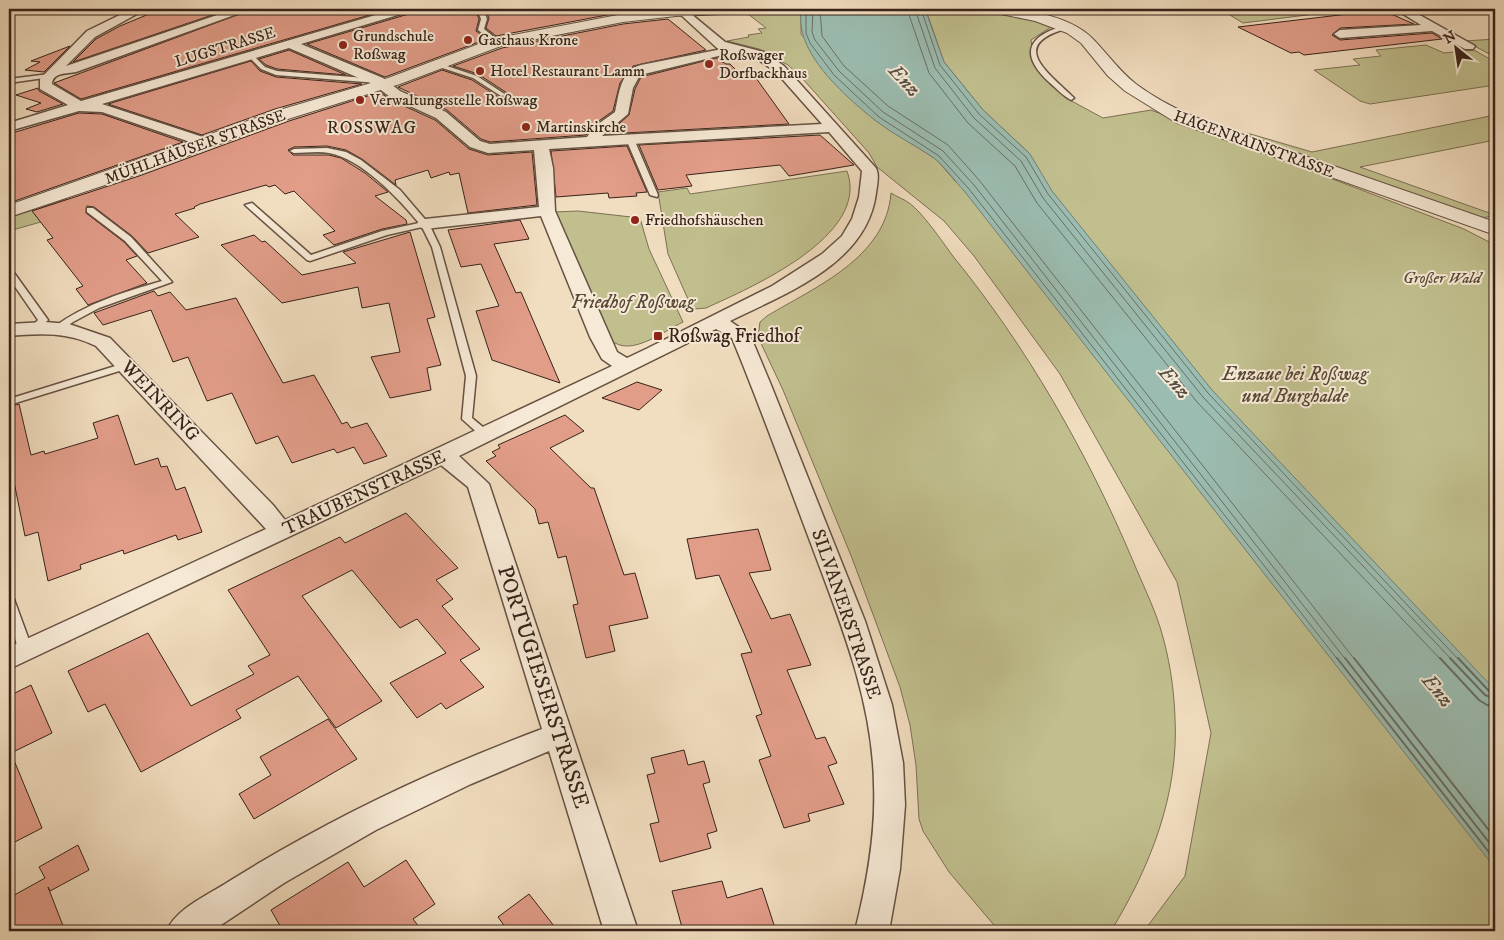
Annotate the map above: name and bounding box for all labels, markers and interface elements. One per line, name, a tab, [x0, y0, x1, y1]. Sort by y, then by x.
street label: LUGSTRASSE	[172, 22, 278, 72]
north arrow	[1432, 22, 1482, 72]
place label: Grundschule Roßwag	[353, 26, 434, 64]
text: N	[1441, 27, 1460, 48]
place label: Gasthaus Krone	[478, 30, 578, 50]
marker: Gasthaus Krone	[462, 34, 474, 46]
marker: Grundschule Roßwag	[337, 39, 349, 51]
place label: Roßwager Dorfbackhaus	[719, 45, 807, 83]
marker: Roßwager Dorfbackhaus	[703, 58, 715, 70]
water label: Enz	[882, 59, 925, 103]
place label: Hotel Restaurant Lamm	[490, 61, 645, 81]
marker: Hotel Restaurant Lamm	[474, 65, 486, 77]
place label: Verwaltungsstelle Roßwag	[369, 90, 538, 110]
marker: Verwaltungsstelle Roßwag	[354, 94, 366, 106]
street label: MÜHLHÄUSER STRASSE	[102, 105, 288, 189]
street label: HAGENRAINSTRASSE	[1171, 106, 1337, 182]
district label: ROSSWAG	[327, 117, 417, 139]
place label: Martinskirche	[536, 117, 627, 137]
marker: Martinskirche	[520, 121, 532, 133]
place label: Friedhofshäuschen	[645, 210, 764, 230]
marker: Friedhofshäuschen	[629, 214, 641, 226]
park label: Großer Wald	[1403, 268, 1483, 288]
park label: Friedhof Roßwag	[571, 291, 696, 314]
place label: Roßwag Friedhof	[668, 325, 803, 348]
marker: Roßwag Friedhof	[652, 330, 664, 342]
street label: WEINRING	[115, 355, 204, 446]
water label: Enz	[1152, 360, 1195, 405]
park label: Enzaue bei Roßwag und Burghalde	[1221, 363, 1369, 408]
street label: TRAUBENSTRASSE	[279, 445, 449, 541]
street label: SILVANERSTRASSE	[806, 526, 886, 702]
street label: PORTUGIESERSTRASSE	[491, 562, 595, 812]
water label: Enz	[1415, 668, 1458, 713]

